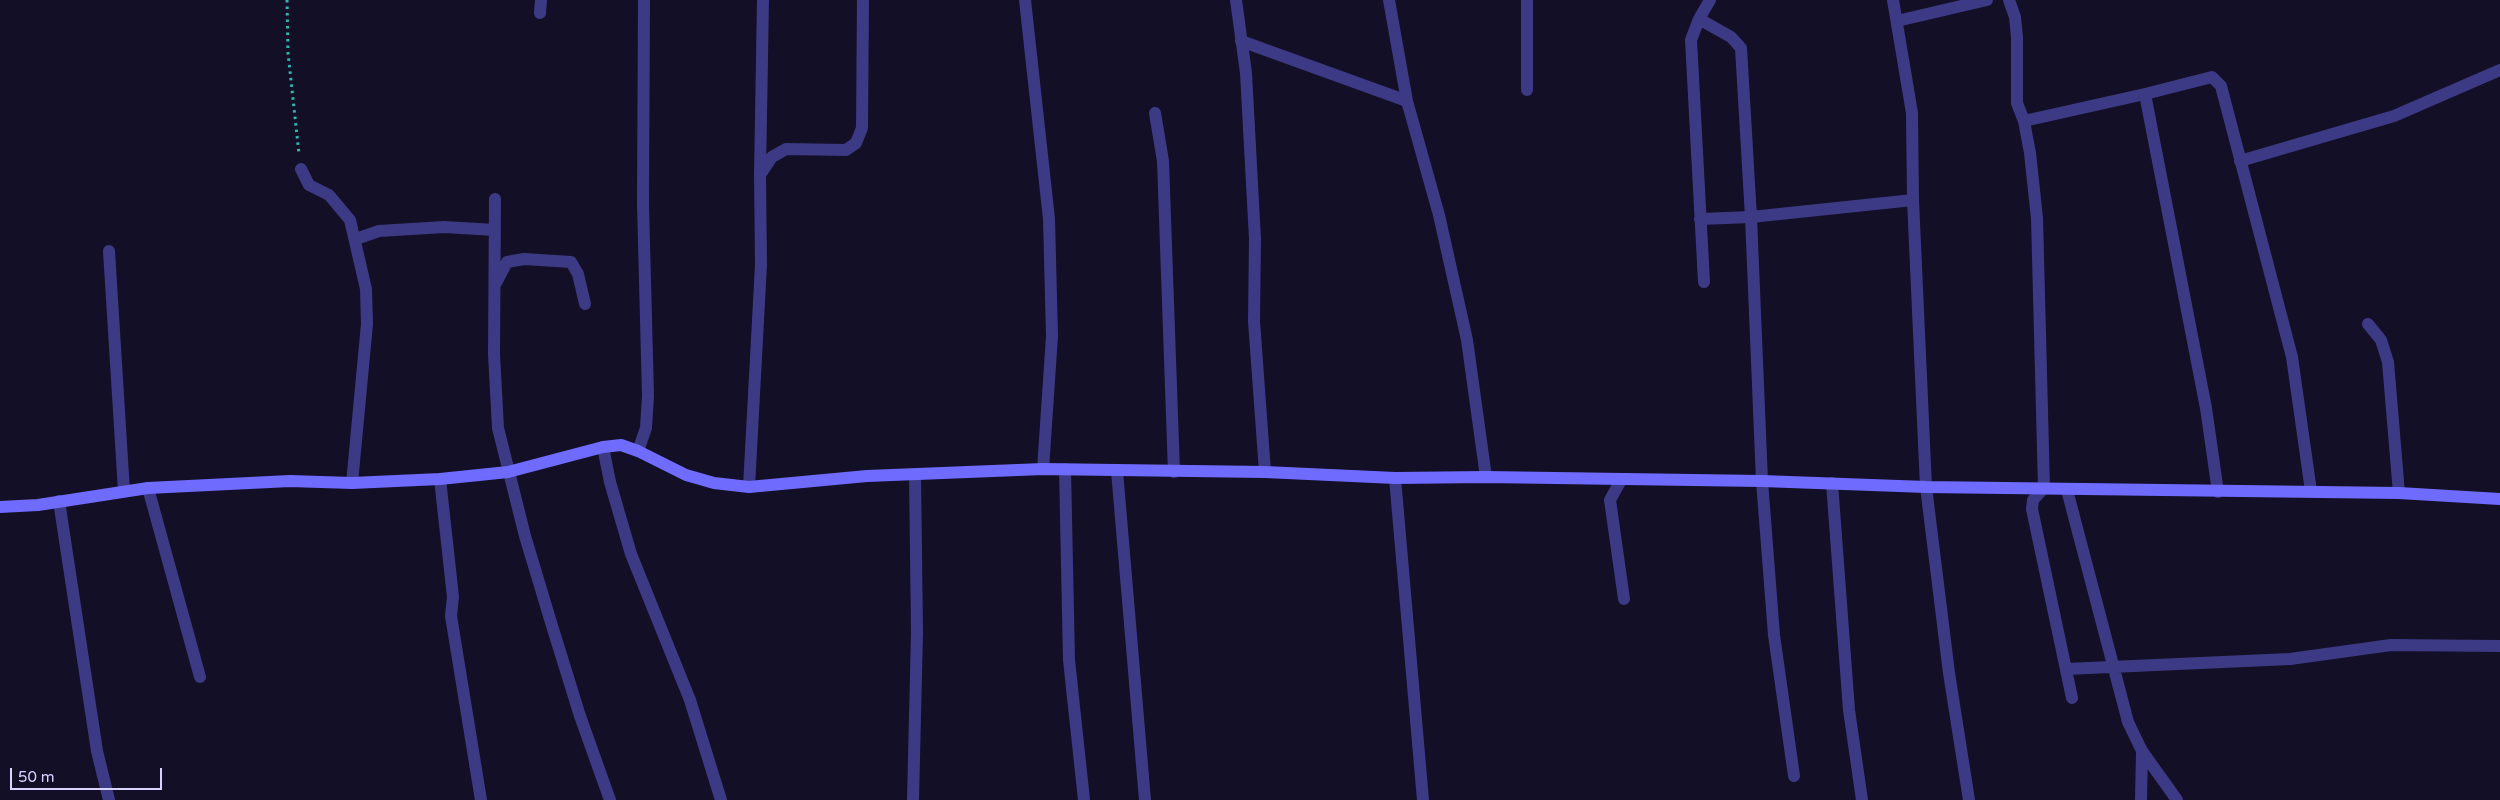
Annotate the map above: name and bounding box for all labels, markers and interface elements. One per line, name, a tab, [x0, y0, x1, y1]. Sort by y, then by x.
scale bar	[12, 758, 165, 790]
text: 50 m	[18, 768, 55, 786]

